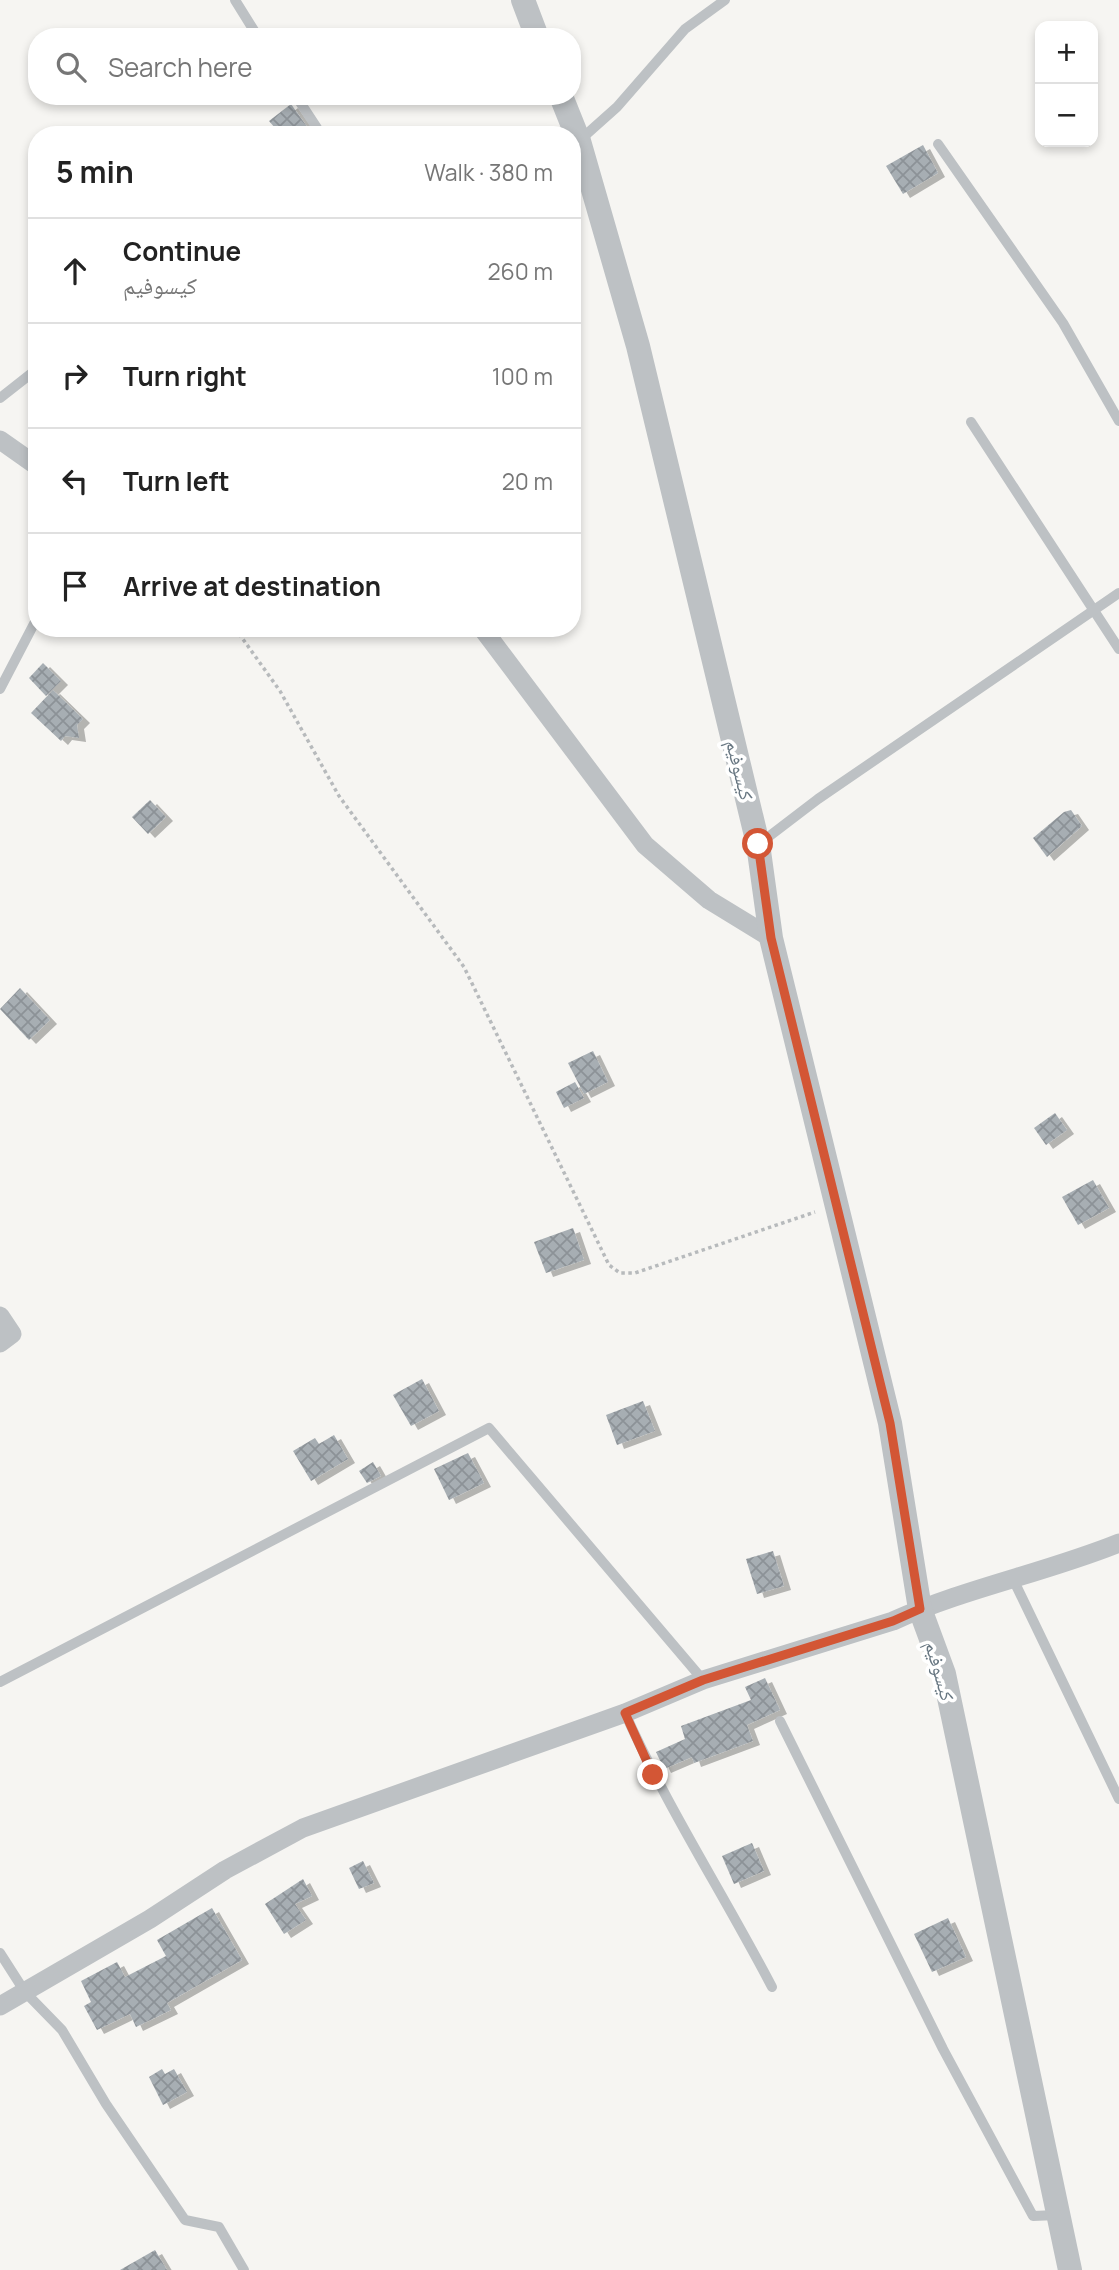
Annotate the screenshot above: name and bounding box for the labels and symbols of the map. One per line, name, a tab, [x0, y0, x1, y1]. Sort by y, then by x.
street label: كيسوفيم	[720, 737, 760, 803]
route start	[742, 828, 773, 859]
street label: كيسوفيم	[919, 1638, 961, 1704]
route end	[637, 1759, 668, 1790]

